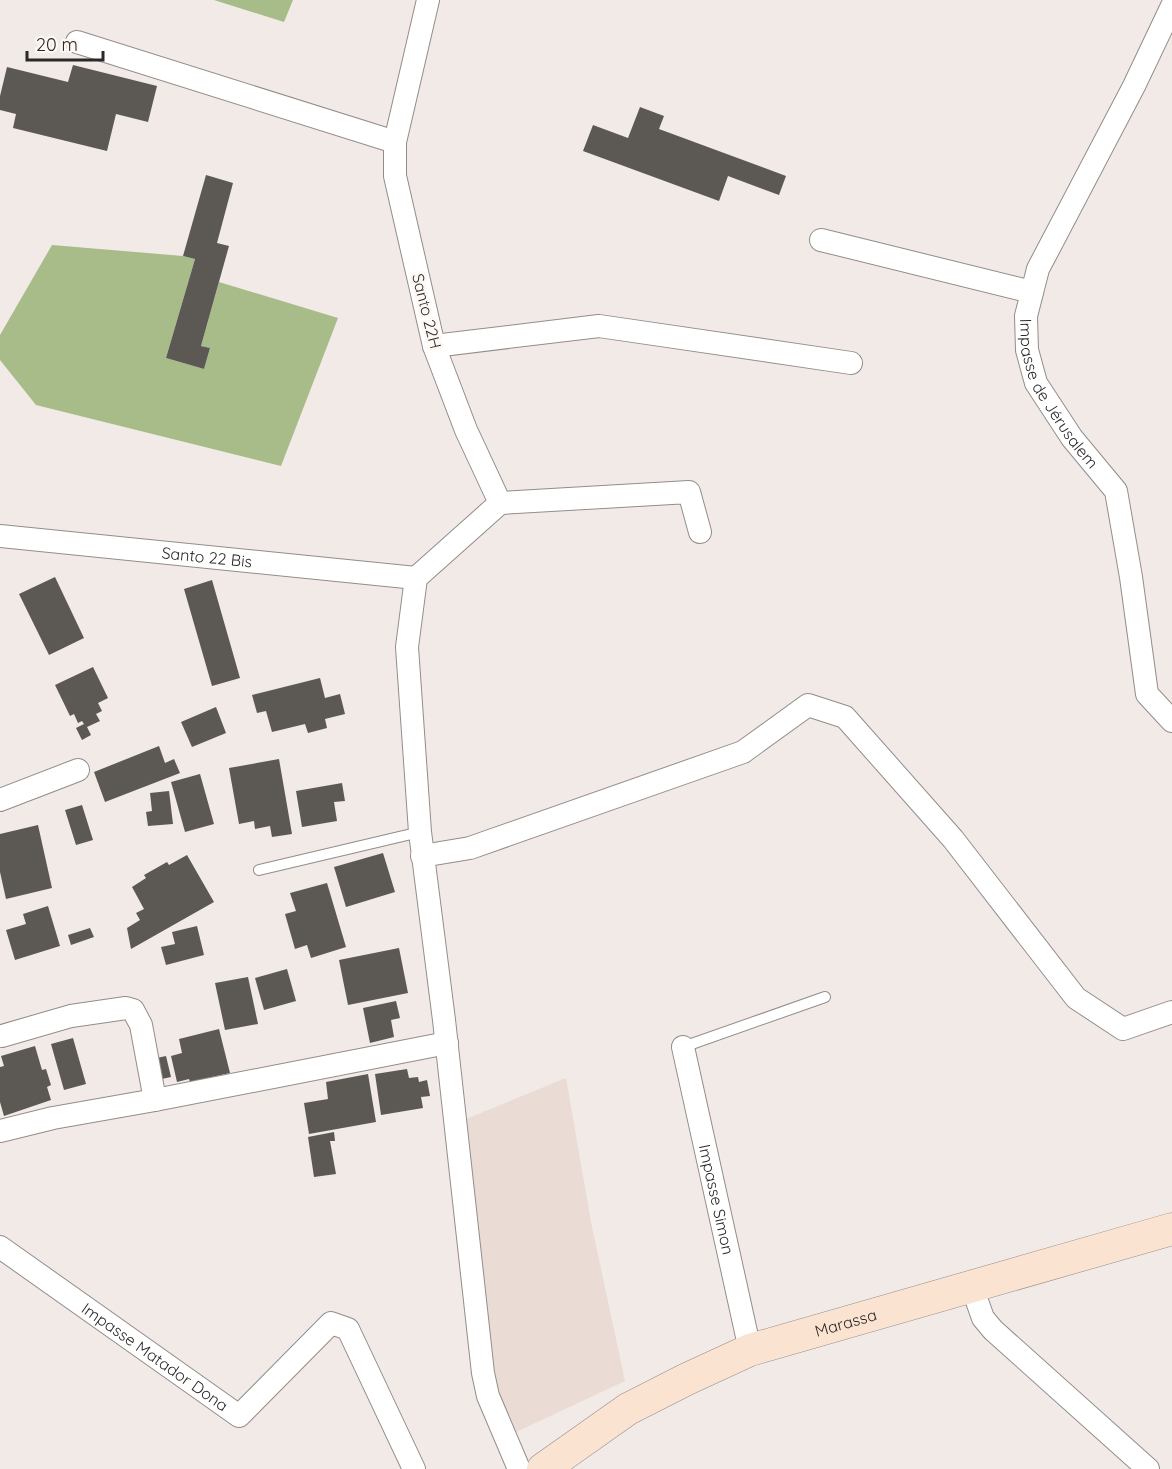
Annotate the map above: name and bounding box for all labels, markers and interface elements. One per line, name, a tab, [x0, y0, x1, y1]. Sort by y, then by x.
scale bar	[27, 24, 104, 62]
text: 20 m	[36, 33, 78, 56]
street label: Santo 22H	[408, 271, 446, 351]
street label: Impasse de Jérusalem	[1016, 318, 1103, 472]
street label: Santo 22 Bis	[161, 542, 253, 571]
street label: Impasse Simon	[695, 1142, 739, 1256]
street label: Impasse Matador Dona	[78, 1298, 232, 1415]
street label: Marassa	[812, 1304, 879, 1341]

